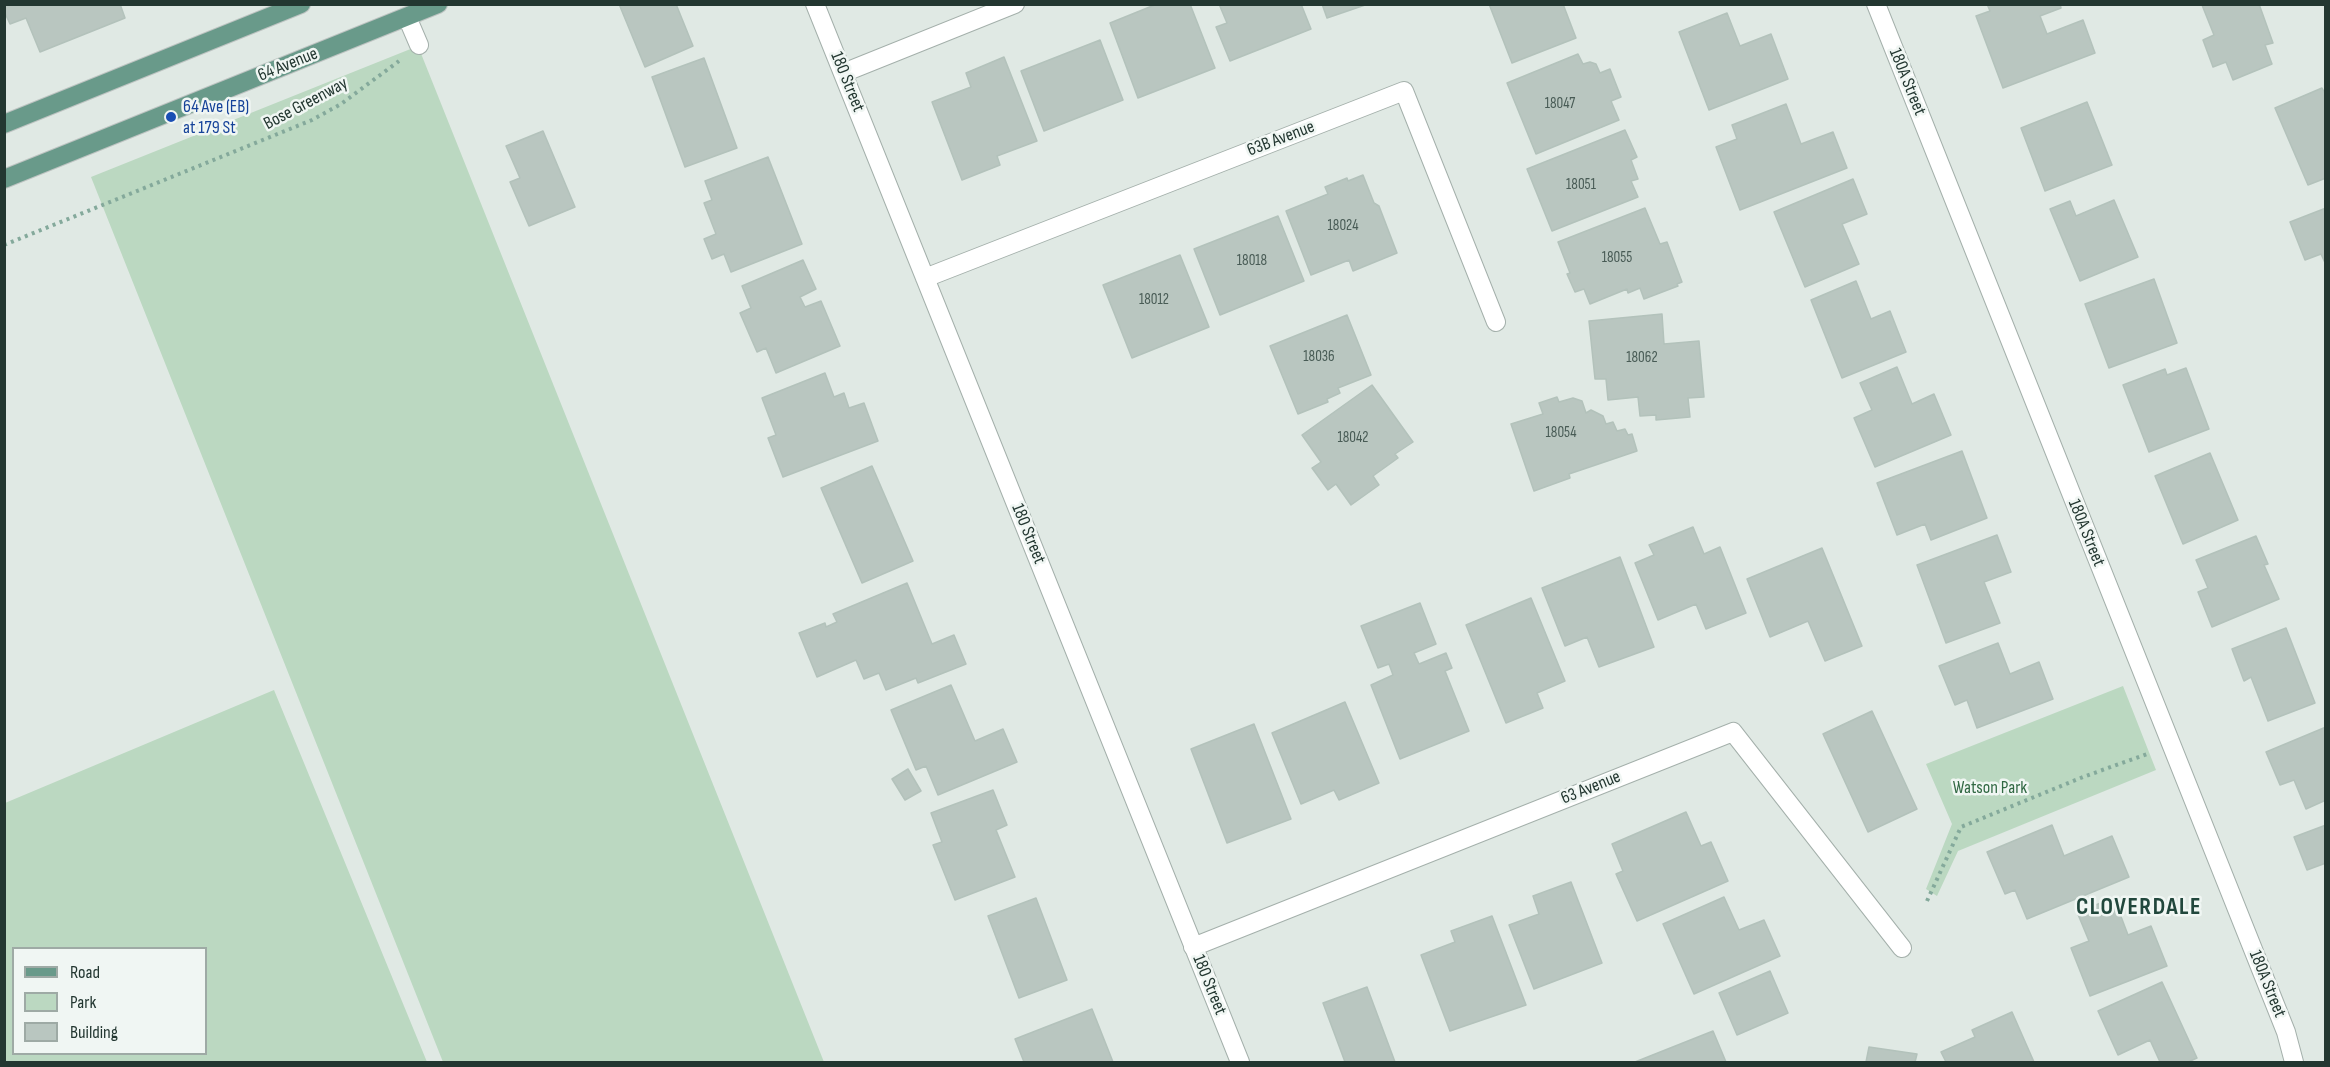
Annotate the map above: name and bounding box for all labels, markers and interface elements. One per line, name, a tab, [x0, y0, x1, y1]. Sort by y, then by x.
street label: 64 Avenue	[255, 43, 321, 87]
street label: 180A Street	[1884, 45, 1930, 119]
street label: 180 Street	[825, 49, 869, 115]
street label: Bose Greenway	[260, 73, 352, 135]
house number: 18047	[1545, 95, 1575, 113]
place label: 64 Ave (EB) at 179 St	[183, 96, 249, 138]
marker: 64 Ave (EB) at 179 St	[164, 110, 178, 124]
street label: 63B Avenue	[1244, 116, 1318, 162]
house number: 18051	[1566, 176, 1596, 194]
house number: 18024	[1328, 217, 1358, 235]
house number: 18055	[1602, 249, 1632, 267]
house number: 18018	[1237, 252, 1267, 270]
house number: 18012	[1139, 291, 1169, 309]
house number: 18036	[1303, 348, 1335, 366]
house number: 18062	[1626, 349, 1658, 367]
house number: 18054	[1546, 424, 1576, 442]
house number: 18042	[1337, 429, 1369, 447]
street label: 180A Street	[2063, 496, 2109, 570]
street label: 180 Street	[1006, 501, 1050, 567]
street label: 63 Avenue	[1558, 766, 1624, 810]
park label: Watson Park	[1953, 777, 2027, 799]
district label: CLOVERDALE	[2076, 894, 2202, 922]
legend	[12, 947, 207, 1055]
street label: 180A Street	[2244, 947, 2290, 1021]
street label: 180 Street	[1187, 952, 1231, 1018]
text: Road	[70, 962, 100, 983]
text: Park	[70, 992, 96, 1013]
text: Building	[70, 1022, 118, 1043]

